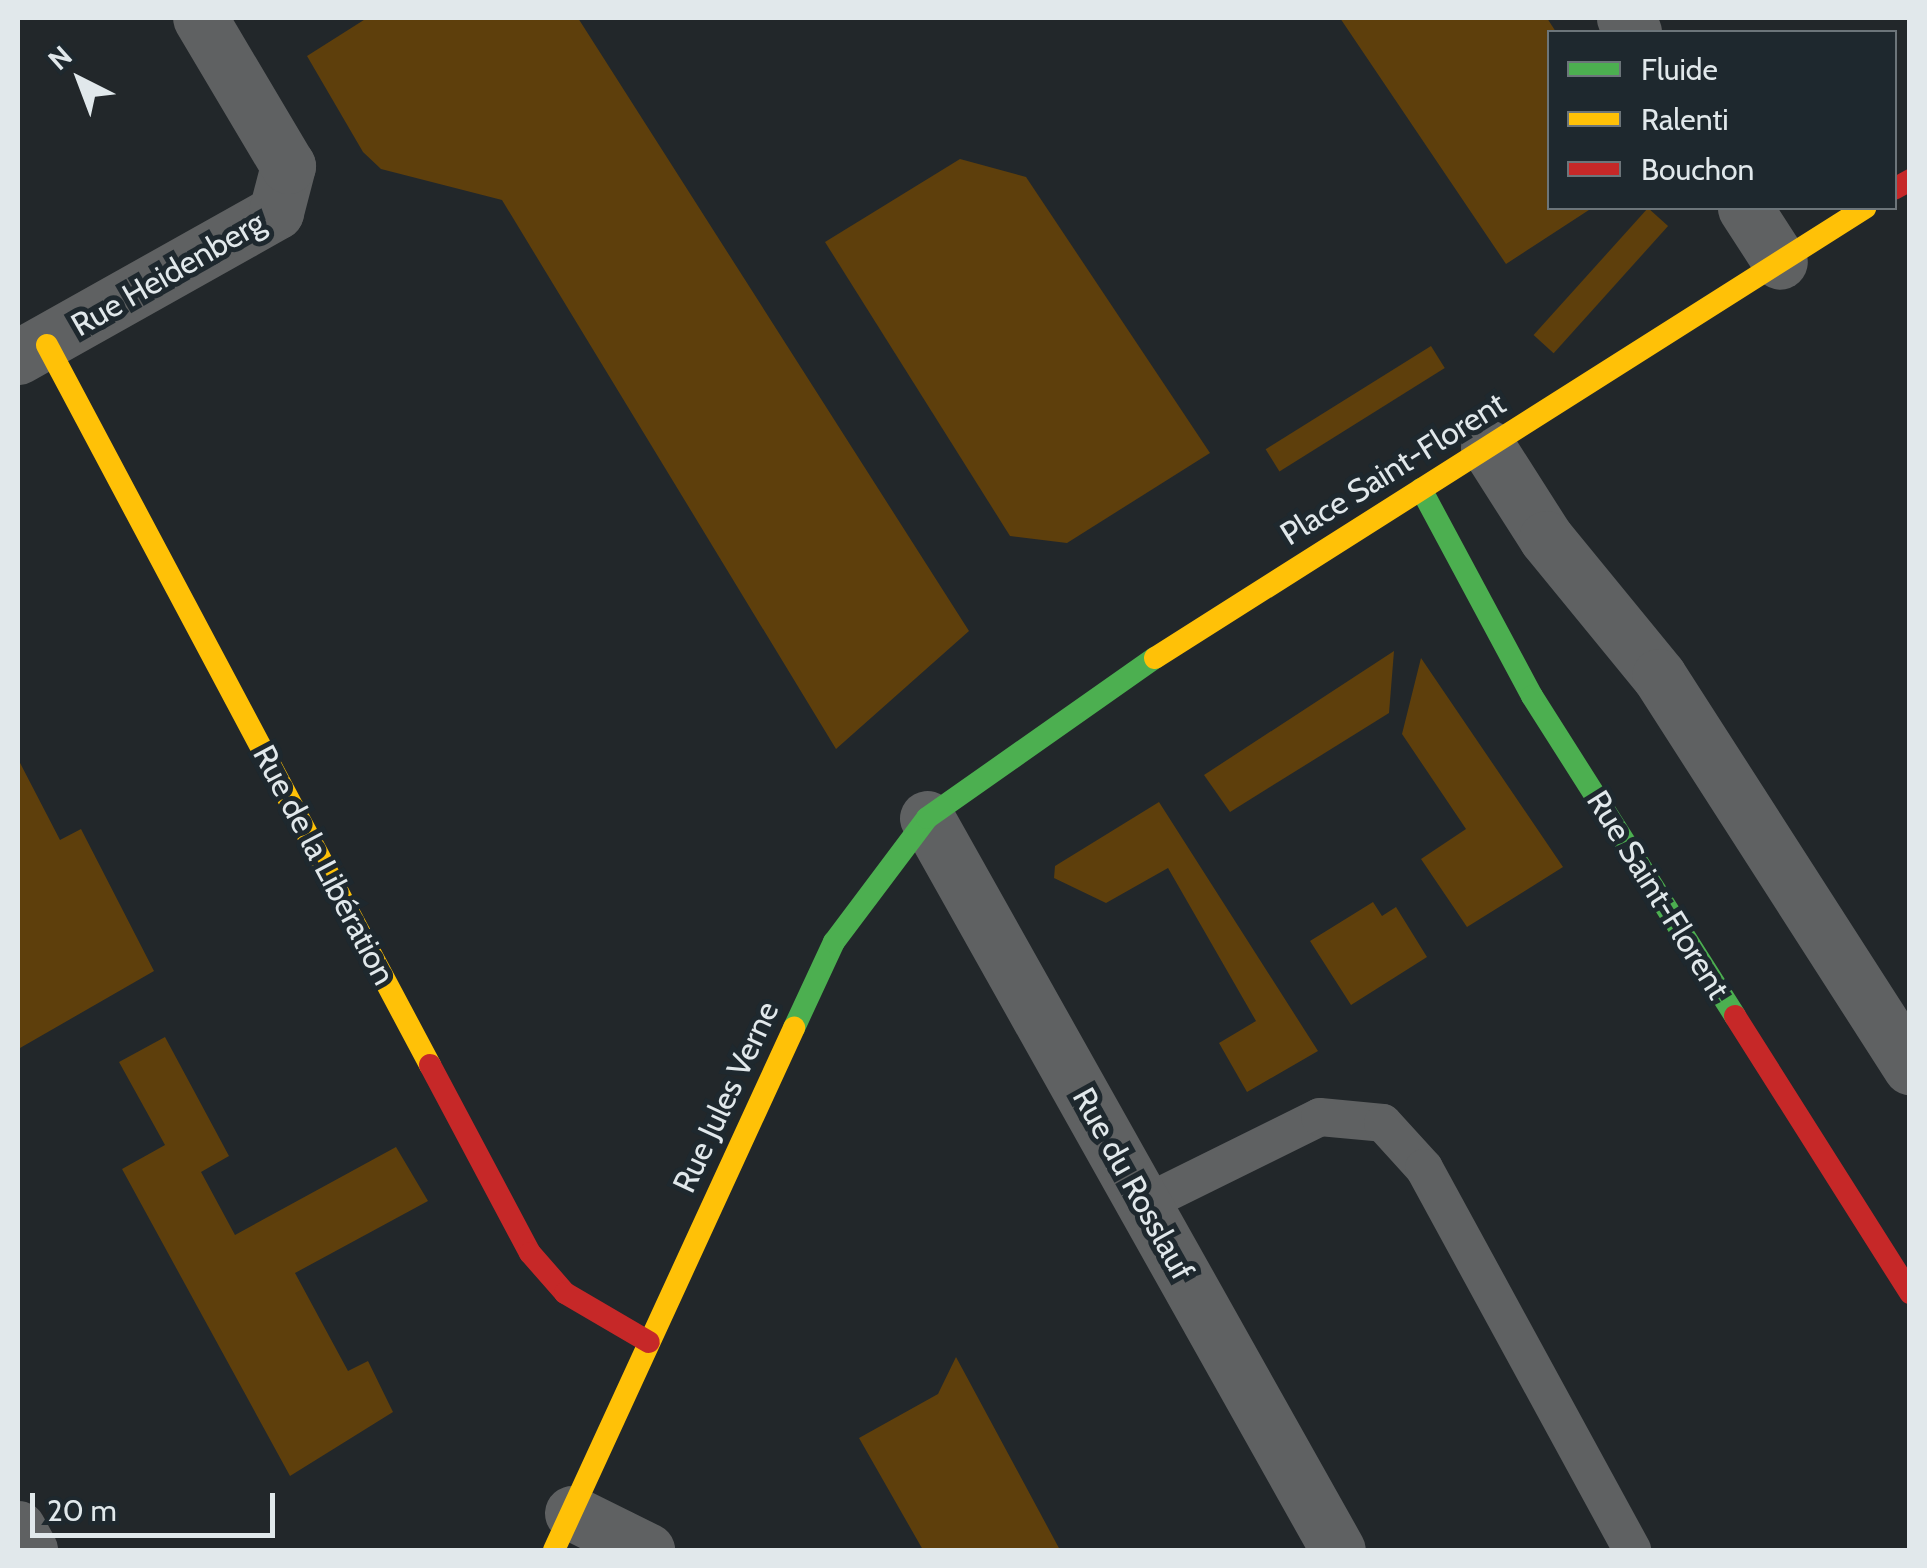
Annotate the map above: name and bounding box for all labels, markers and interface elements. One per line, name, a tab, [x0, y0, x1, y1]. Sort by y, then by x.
north arrow	[30, 30, 130, 130]
legend	[1547, 30, 1897, 210]
text: N	[41, 38, 79, 77]
text: Fluide	[1641, 51, 1718, 88]
text: Ralenti	[1641, 101, 1729, 138]
text: Bouchon	[1641, 151, 1754, 188]
street label: Rue Heidenberg	[65, 203, 271, 345]
street label: Place Saint-Florent	[1273, 384, 1513, 554]
street label: Rue de la Libération	[245, 739, 403, 991]
street label: Rue Saint-Florent	[1579, 784, 1737, 1006]
street label: Rue Jules Verne	[665, 995, 787, 1199]
street label: Rue du Rosslauf	[1064, 1081, 1202, 1287]
scale bar	[35, 1473, 280, 1535]
text: 20 m	[47, 1492, 117, 1529]

